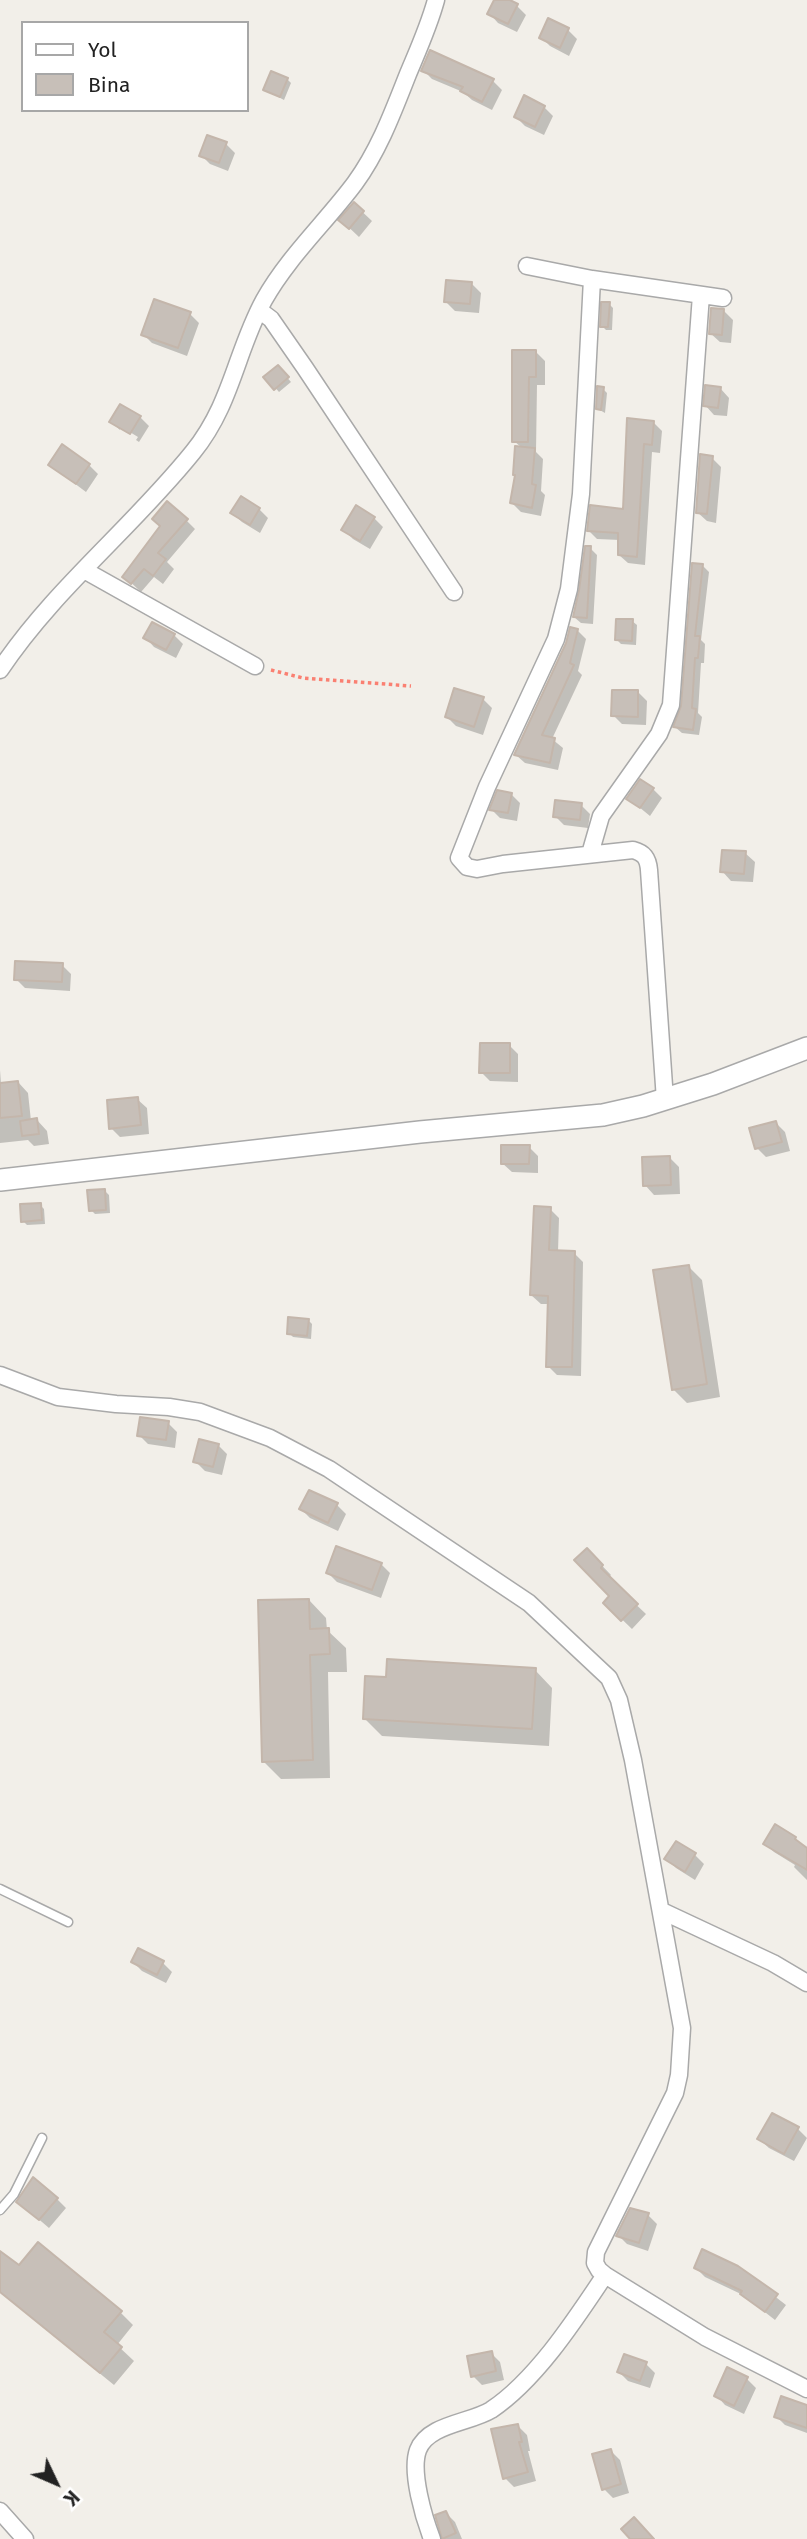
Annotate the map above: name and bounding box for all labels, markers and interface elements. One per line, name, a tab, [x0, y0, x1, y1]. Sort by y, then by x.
legend	[21, 21, 248, 112]
text: Yol	[88, 37, 117, 63]
text: Bina	[88, 72, 130, 98]
north arrow	[21, 2448, 91, 2518]
text: K	[59, 2486, 84, 2510]

